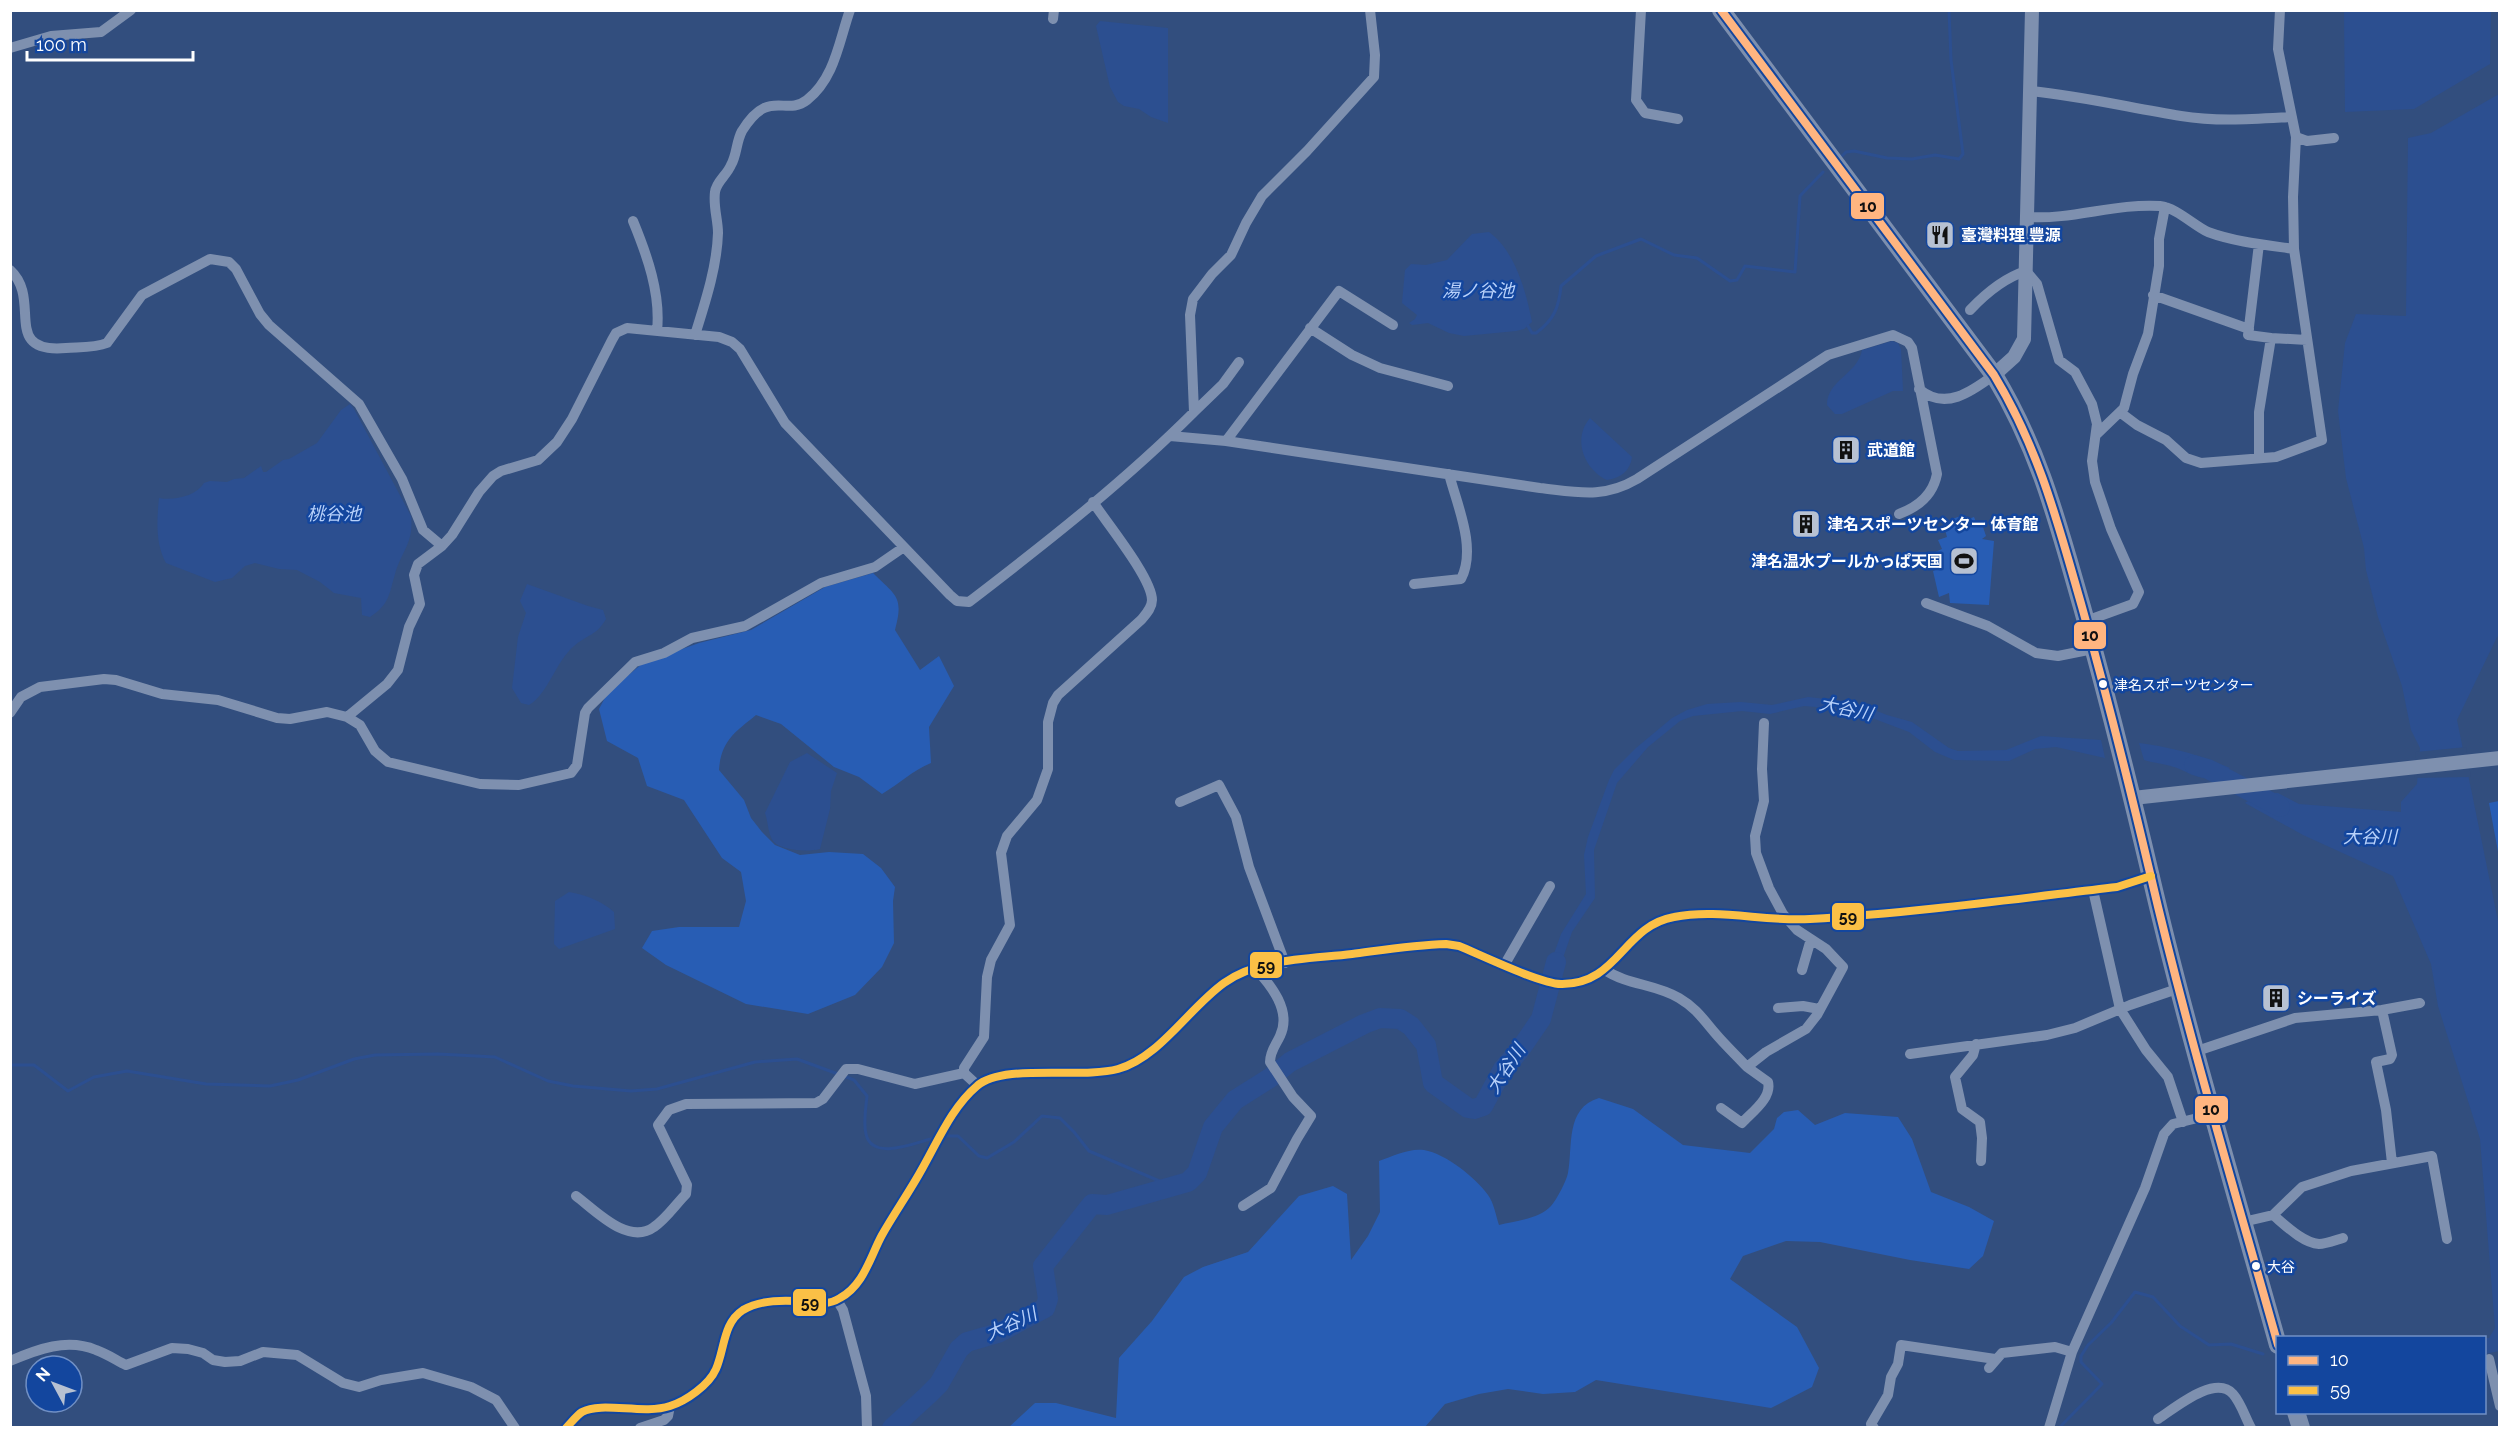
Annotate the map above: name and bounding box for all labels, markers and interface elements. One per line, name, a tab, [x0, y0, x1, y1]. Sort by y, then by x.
scale bar	[27, 24, 194, 62]
text: 100 m	[36, 34, 87, 55]
line badge: 10	[1850, 192, 1885, 220]
text: 10	[1859, 197, 1877, 216]
restaurant icon: 臺灣料理 豐源	[1924, 219, 1956, 251]
place label: 臺灣料理 豐源	[1961, 226, 2061, 245]
water label: 湯ノ谷池	[1442, 280, 1516, 301]
building icon: 武道館	[1830, 434, 1862, 466]
place label: 武道館	[1867, 441, 1915, 460]
water label: 桃谷池	[307, 503, 363, 524]
building icon: 津名スポーツセンター 体育館	[1790, 508, 1822, 540]
place label: 津名スポーツセンター 体育館	[1827, 515, 2039, 534]
sports icon: 津名温水プールかっぱ天国	[1948, 545, 1980, 577]
place label: 津名温水プールかっぱ天国	[1751, 552, 1943, 571]
line badge: 10	[2073, 621, 2107, 650]
text: 10	[2081, 626, 2099, 645]
place label: 津名スポーツセンター	[2114, 677, 2254, 693]
marker: 津名スポーツセンター	[2097, 678, 2109, 690]
water label: 大谷川	[1818, 693, 1877, 725]
water label: 大谷川	[2343, 826, 2399, 847]
line badge: 59	[1831, 902, 1865, 931]
text: 59	[1839, 907, 1857, 926]
line badge: 59	[1249, 951, 1283, 979]
text: 59	[1257, 956, 1275, 975]
building icon: シーライズ	[2260, 982, 2292, 1014]
place label: シーライズ	[2297, 989, 2377, 1008]
water label: 大谷川	[1482, 1039, 1530, 1097]
line badge: 10	[2194, 1095, 2229, 1124]
text: 10	[2202, 1100, 2220, 1119]
place label: 大谷	[2267, 1259, 2295, 1275]
marker: 大谷	[2250, 1260, 2262, 1272]
line badge: 59	[792, 1288, 827, 1317]
text: 59	[801, 1293, 819, 1312]
water label: 大谷川	[982, 1302, 1042, 1344]
legend	[2276, 1336, 2486, 1414]
text: 10	[2330, 1349, 2349, 1370]
north arrow	[24, 1354, 84, 1414]
text: N	[32, 1364, 54, 1385]
text: 59	[2330, 1379, 2350, 1400]

